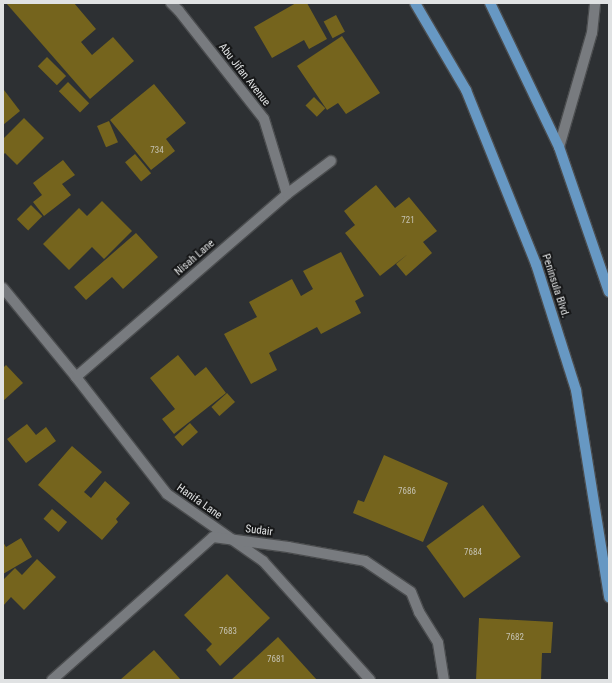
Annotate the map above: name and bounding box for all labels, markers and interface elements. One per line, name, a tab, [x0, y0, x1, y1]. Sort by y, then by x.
street label: Abu Jifan Avenue	[215, 41, 273, 109]
house number: 734	[150, 145, 164, 155]
house number: 721	[401, 215, 415, 225]
street label: Nisah Lane	[172, 237, 218, 279]
street label: Peninsula Blvd.	[538, 252, 572, 320]
street label: Hanifa Lane	[174, 482, 224, 522]
house number: 7686	[398, 486, 416, 496]
street label: Sudair	[244, 523, 274, 539]
house number: 7684	[464, 547, 482, 557]
house number: 7683	[219, 626, 237, 636]
house number: 7682	[506, 632, 524, 642]
house number: 7681	[267, 654, 285, 664]

